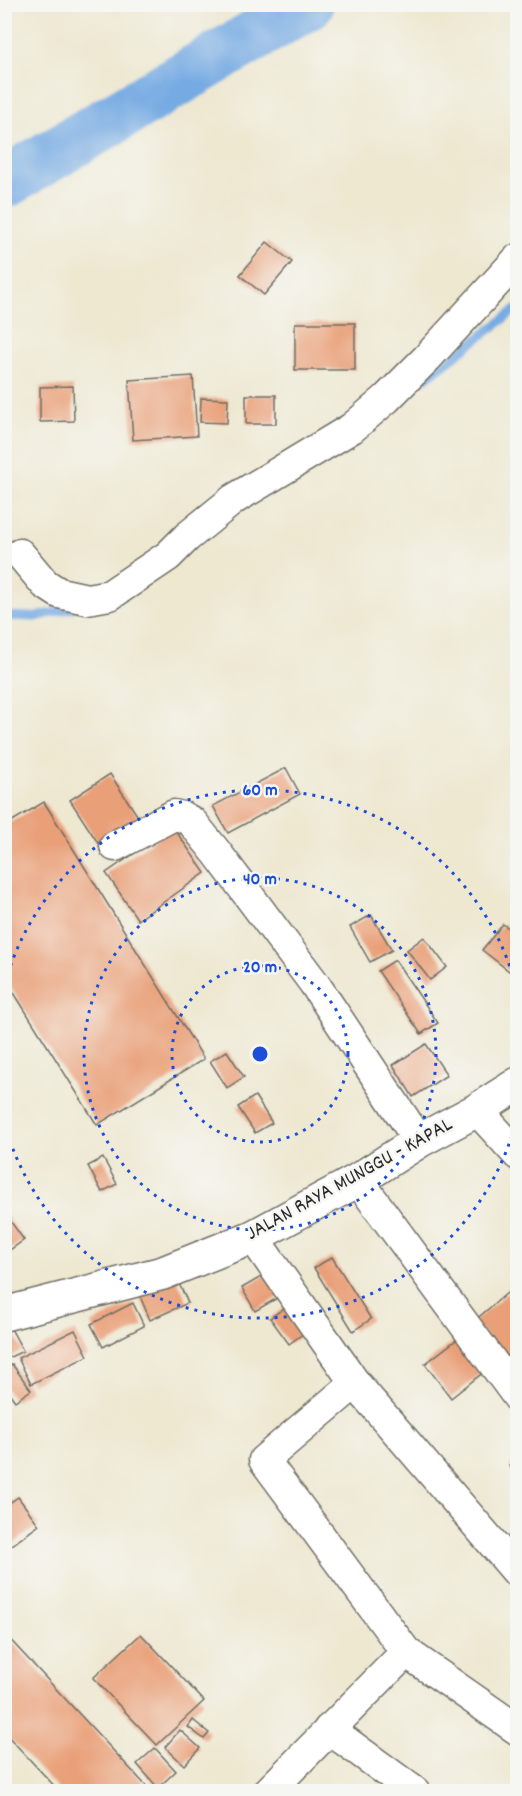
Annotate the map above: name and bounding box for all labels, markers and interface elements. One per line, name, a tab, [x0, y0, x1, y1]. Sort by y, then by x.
text: 60 m	[242, 779, 278, 804]
text: 40 m	[243, 868, 277, 893]
text: 20 m	[243, 956, 277, 981]
centre of rings	[250, 1044, 270, 1064]
street label: JALAN RAYA MUNGGU - KAPAL	[241, 1111, 459, 1249]

